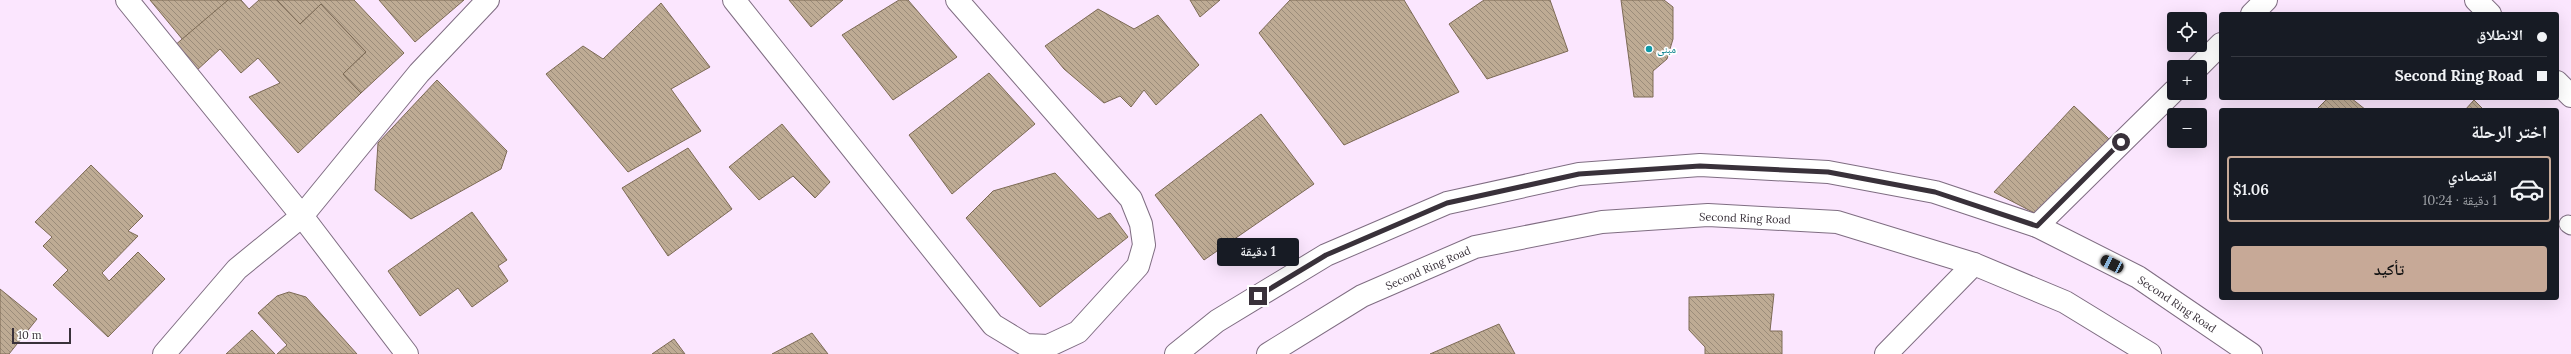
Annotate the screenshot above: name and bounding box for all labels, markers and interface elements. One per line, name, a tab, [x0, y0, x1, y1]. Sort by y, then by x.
map controls	[2167, 12, 2207, 148]
button: locate	[2167, 12, 2207, 52]
text: الانطلاق	[2477, 25, 2523, 44]
place label: مبنى	[1657, 42, 1676, 56]
marker: مبنى	[1644, 44, 1654, 54]
button: +	[2167, 60, 2207, 100]
text: Second Ring Road	[2395, 66, 2523, 85]
button: −	[2167, 108, 2207, 148]
text: اختر الرحلة	[2471, 120, 2547, 143]
route start	[2112, 133, 2130, 151]
text: اقتصادي	[2448, 166, 2497, 185]
icon: car	[2509, 171, 2545, 207]
text: $1.06	[2233, 180, 2269, 199]
text: 1 دقيقة · 10:24	[2423, 192, 2497, 209]
street label: Second Ring Road	[1699, 209, 1791, 227]
callout: 1 دقيقة	[1217, 238, 1299, 266]
text: 1 دقيقة	[1240, 243, 1276, 260]
street label: Second Ring Road	[1383, 243, 1473, 293]
button: تأكيد	[2231, 246, 2547, 292]
car	[2099, 253, 2125, 275]
street label: Second Ring Road	[2135, 273, 2219, 336]
route end	[1249, 287, 1267, 305]
scale bar	[12, 326, 71, 345]
text: 10 m	[18, 328, 42, 342]

